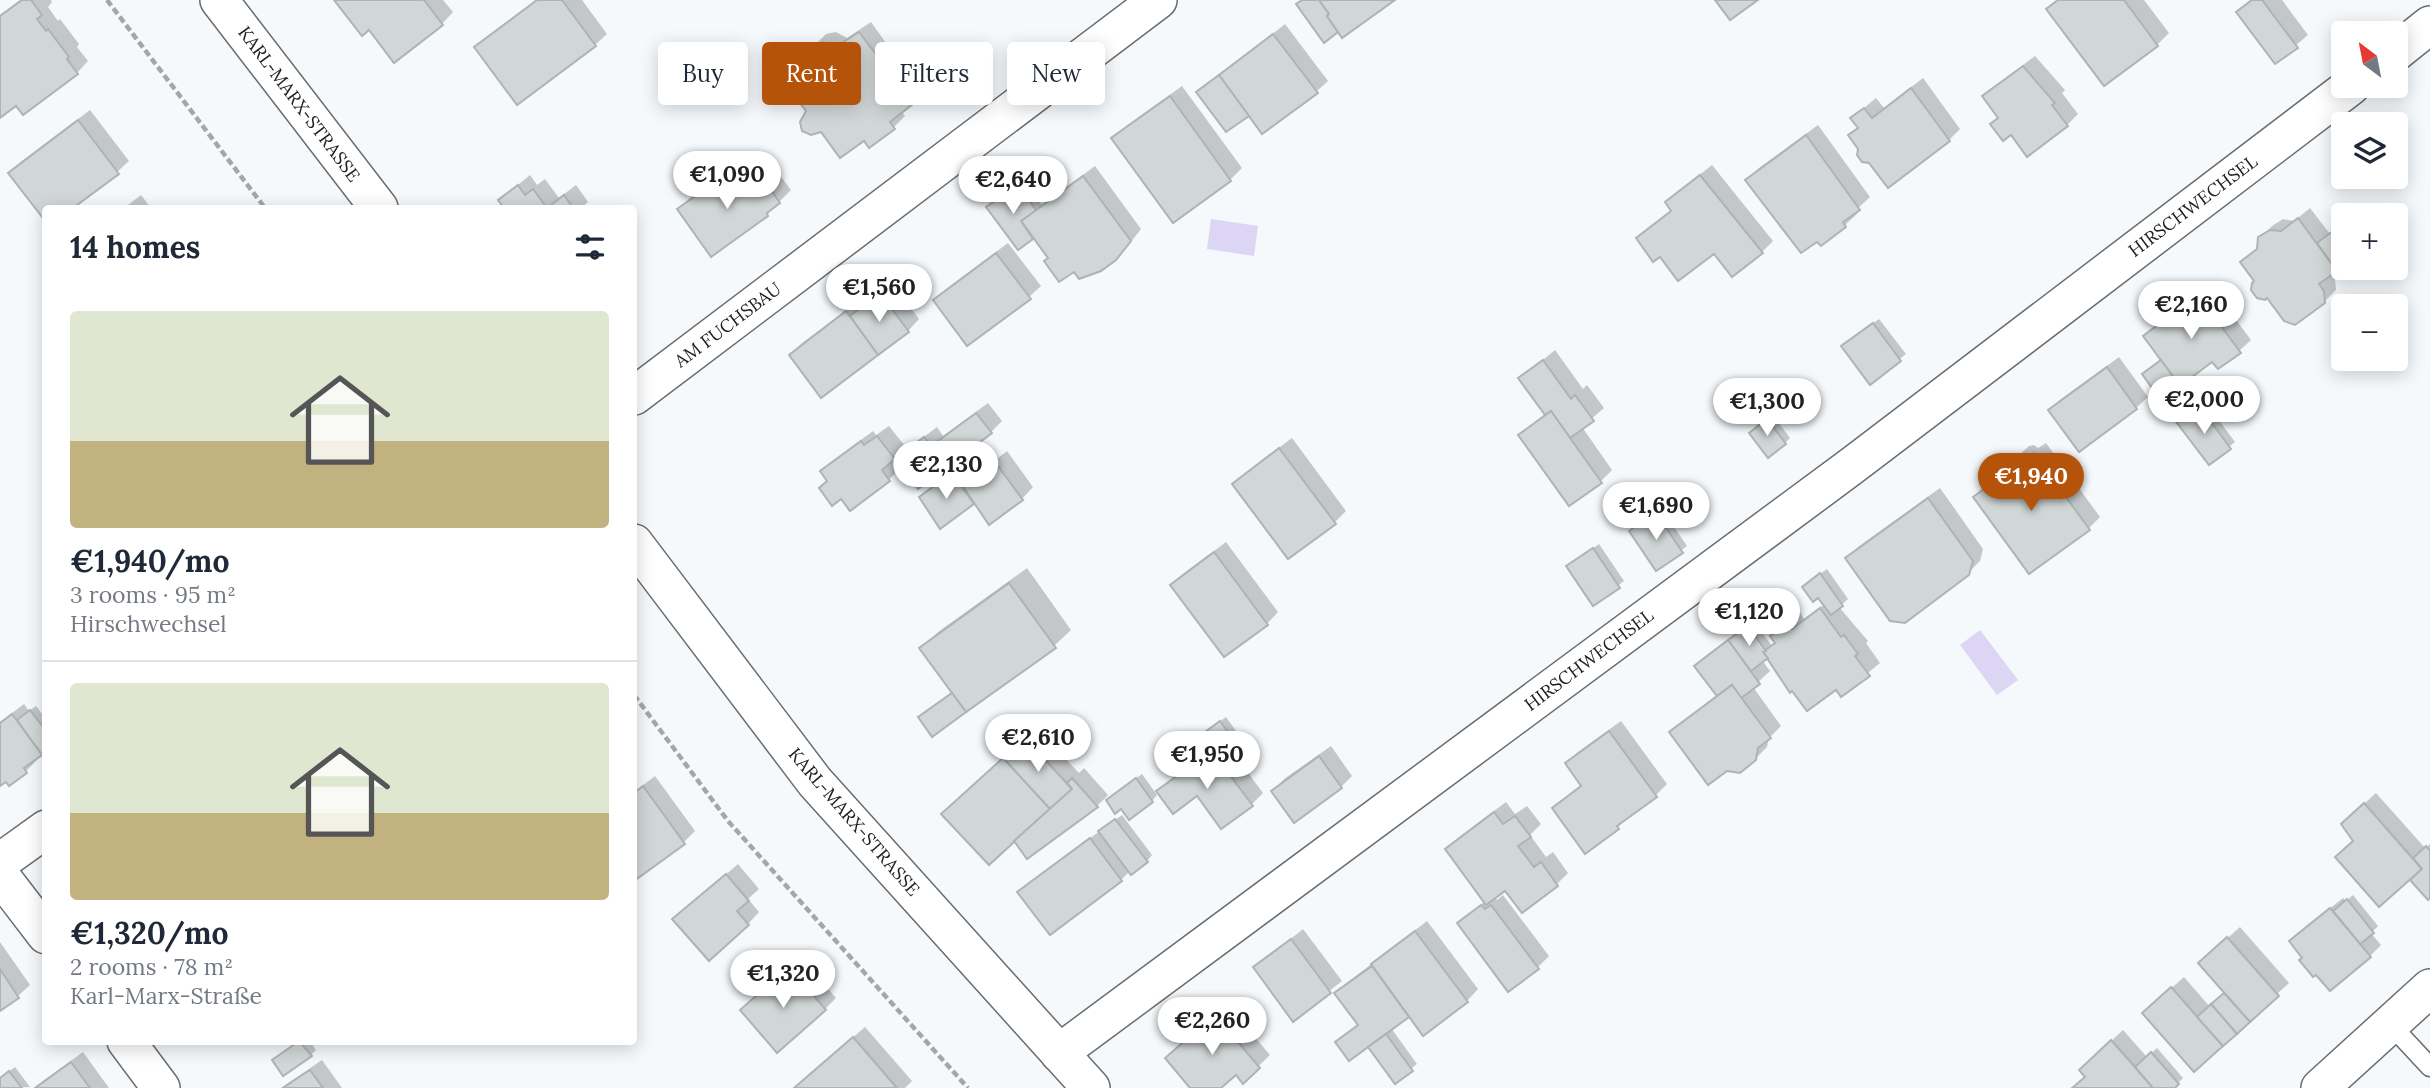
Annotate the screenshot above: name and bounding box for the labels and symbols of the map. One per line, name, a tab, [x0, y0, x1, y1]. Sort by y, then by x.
street label: KARL-MARX-STRASSE	[233, 21, 365, 186]
north arrow	[2331, 21, 2408, 98]
street label: HIRSCHWECHSEL	[2124, 149, 2262, 262]
pin: €1,090	[670, 152, 784, 211]
pin: €2,640	[956, 156, 1070, 216]
pin: €1,560	[822, 264, 936, 324]
street label: AM FUCHSBAU	[669, 277, 786, 373]
pin: €2,160	[2134, 282, 2248, 341]
pin: €2,000	[2147, 376, 2261, 436]
pin: €1,300	[1710, 378, 1824, 438]
pin: €2,130	[889, 442, 1003, 501]
pin: €1,940	[1974, 454, 2088, 513]
pin: €1,690	[1599, 482, 1713, 542]
pin: €1,120	[1692, 588, 1806, 648]
street label: HIRSCHWECHSEL	[1520, 603, 1658, 716]
pin: €2,610	[981, 714, 1095, 774]
pin: €1,950	[1150, 732, 1264, 791]
street label: KARL-MARX-STRASSE	[784, 743, 925, 901]
pin: €1,320	[726, 950, 840, 1010]
pin: €2,260	[1155, 998, 1269, 1057]

